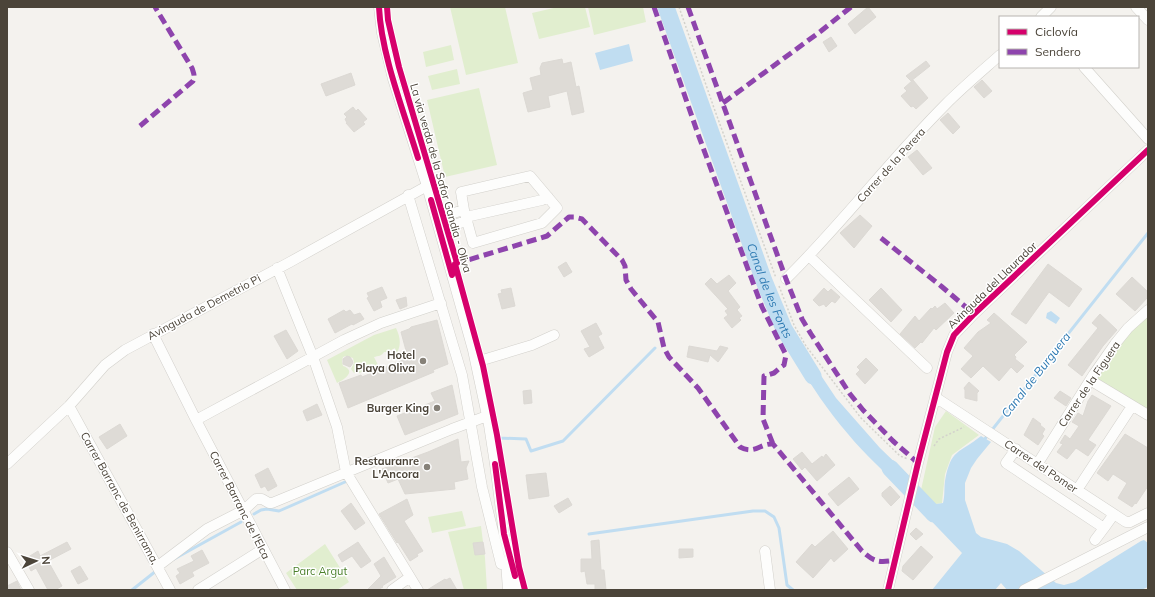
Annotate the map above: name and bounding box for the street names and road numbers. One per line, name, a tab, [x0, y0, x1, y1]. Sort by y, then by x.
street label: La via verda de la Safor Gandia - Oliva	[407, 82, 475, 274]
street label: Carrer de la Perera	[854, 125, 928, 205]
street label: Avinguda del Llaurador	[944, 239, 1040, 331]
street label: Avinguda de Demetrio Pi	[145, 271, 263, 343]
street label: Carrer de la Figuera	[1055, 338, 1123, 430]
street label: Carrer Barranc de Benirrama,	[78, 429, 162, 567]
street label: Carrer del Pomer	[1002, 436, 1080, 496]
street label: Carrer Barranc de l'Elca	[207, 449, 273, 561]

